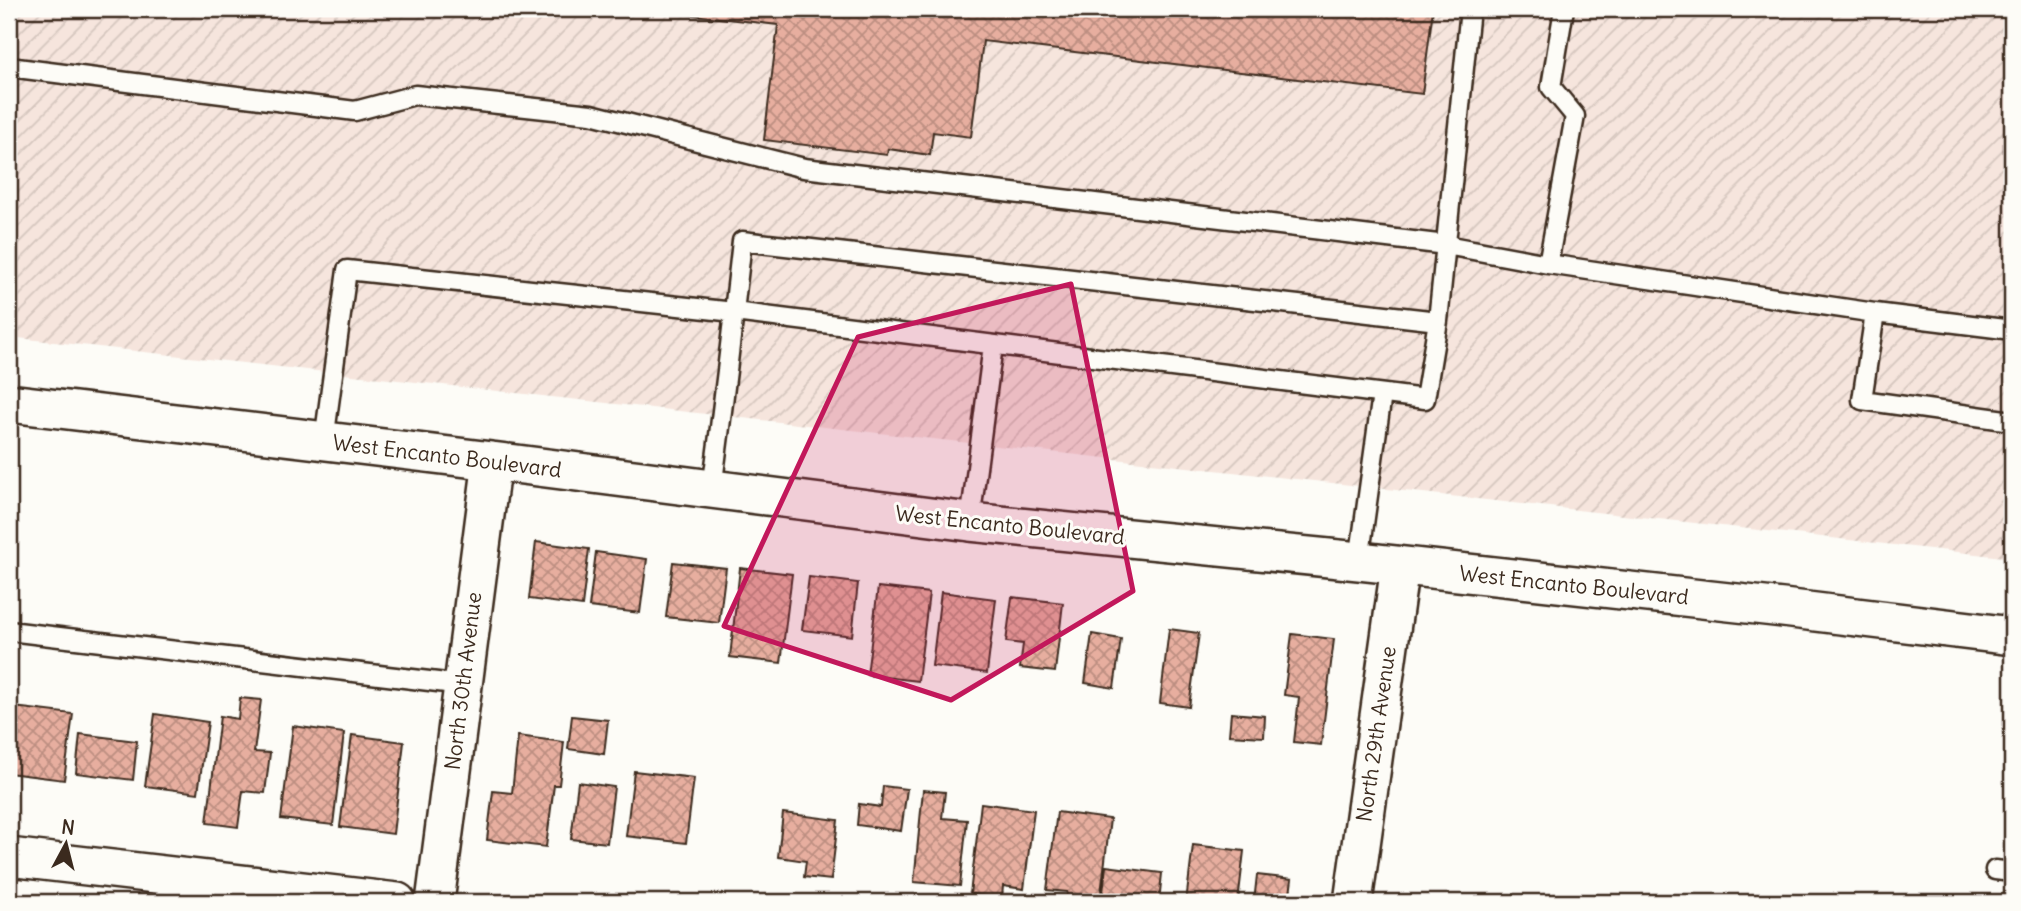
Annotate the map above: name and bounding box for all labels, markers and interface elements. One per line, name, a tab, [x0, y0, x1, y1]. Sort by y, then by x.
street label: West Encanto Boulevard	[331, 429, 563, 483]
street label: West Encanto Boulevard	[894, 500, 1126, 550]
street label: West Encanto Boulevard	[1458, 560, 1690, 610]
street label: North 30th Avenue	[439, 590, 487, 772]
street label: North 29th Avenue	[1350, 644, 1402, 824]
north arrow	[32, 810, 102, 880]
text: N	[60, 814, 76, 840]

